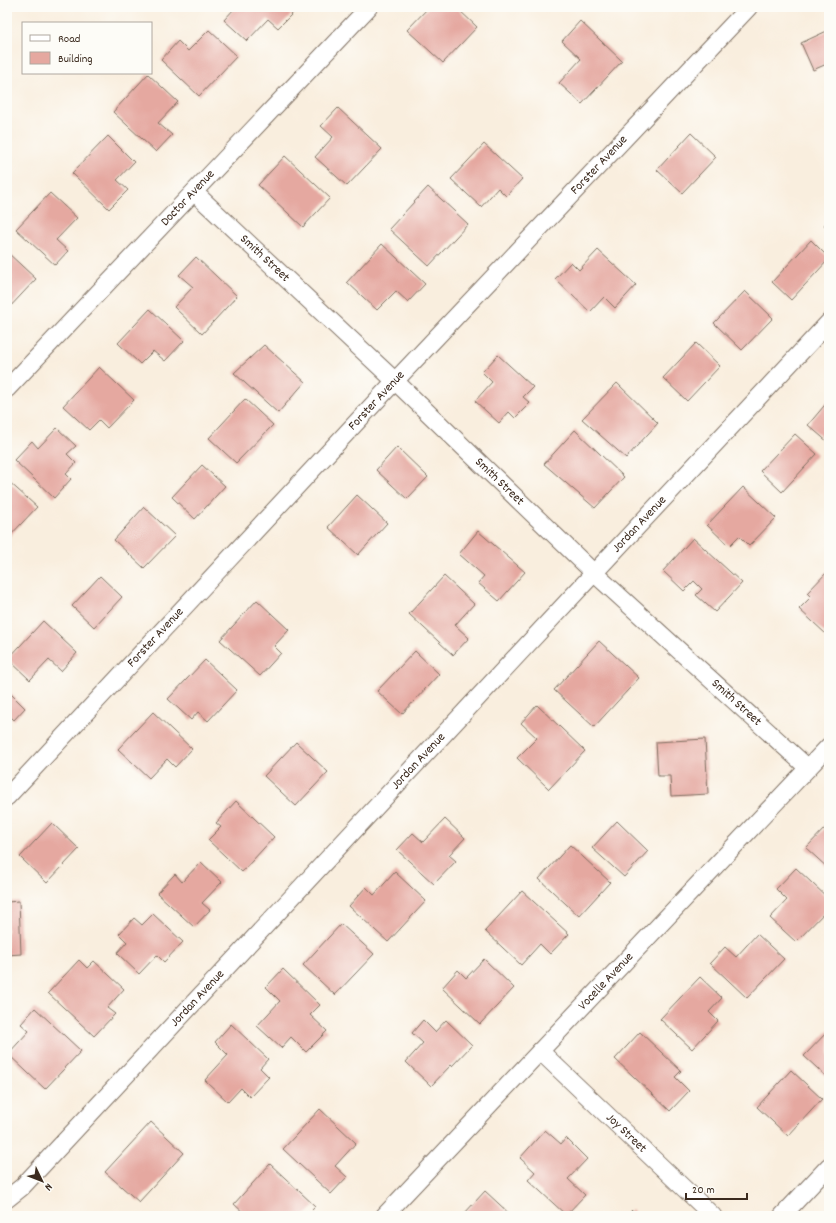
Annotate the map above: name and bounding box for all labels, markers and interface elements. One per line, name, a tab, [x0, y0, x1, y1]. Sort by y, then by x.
legend	[22, 22, 152, 74]
text: Road	[58, 31, 80, 48]
text: Building	[58, 51, 93, 68]
street label: Forster Avenue	[566, 131, 632, 199]
street label: Doctor Avenue	[156, 165, 220, 231]
street label: Smith Street	[235, 230, 294, 287]
street label: Forster Avenue	[344, 366, 410, 435]
street label: Smith Street	[470, 453, 529, 510]
street label: Jordan Avenue	[608, 491, 671, 557]
street label: Forster Avenue	[123, 603, 189, 672]
street label: Smith Street	[707, 675, 766, 731]
street label: Jordan Avenue	[387, 728, 450, 794]
street label: Vocelle Avenue	[574, 948, 638, 1015]
street label: Jordan Avenue	[166, 965, 229, 1031]
street label: Joy Street	[601, 1109, 651, 1158]
north arrow	[22, 1161, 62, 1201]
scale bar	[686, 1175, 747, 1201]
text: N	[40, 1179, 56, 1194]
text: 20 m	[692, 1182, 715, 1199]

